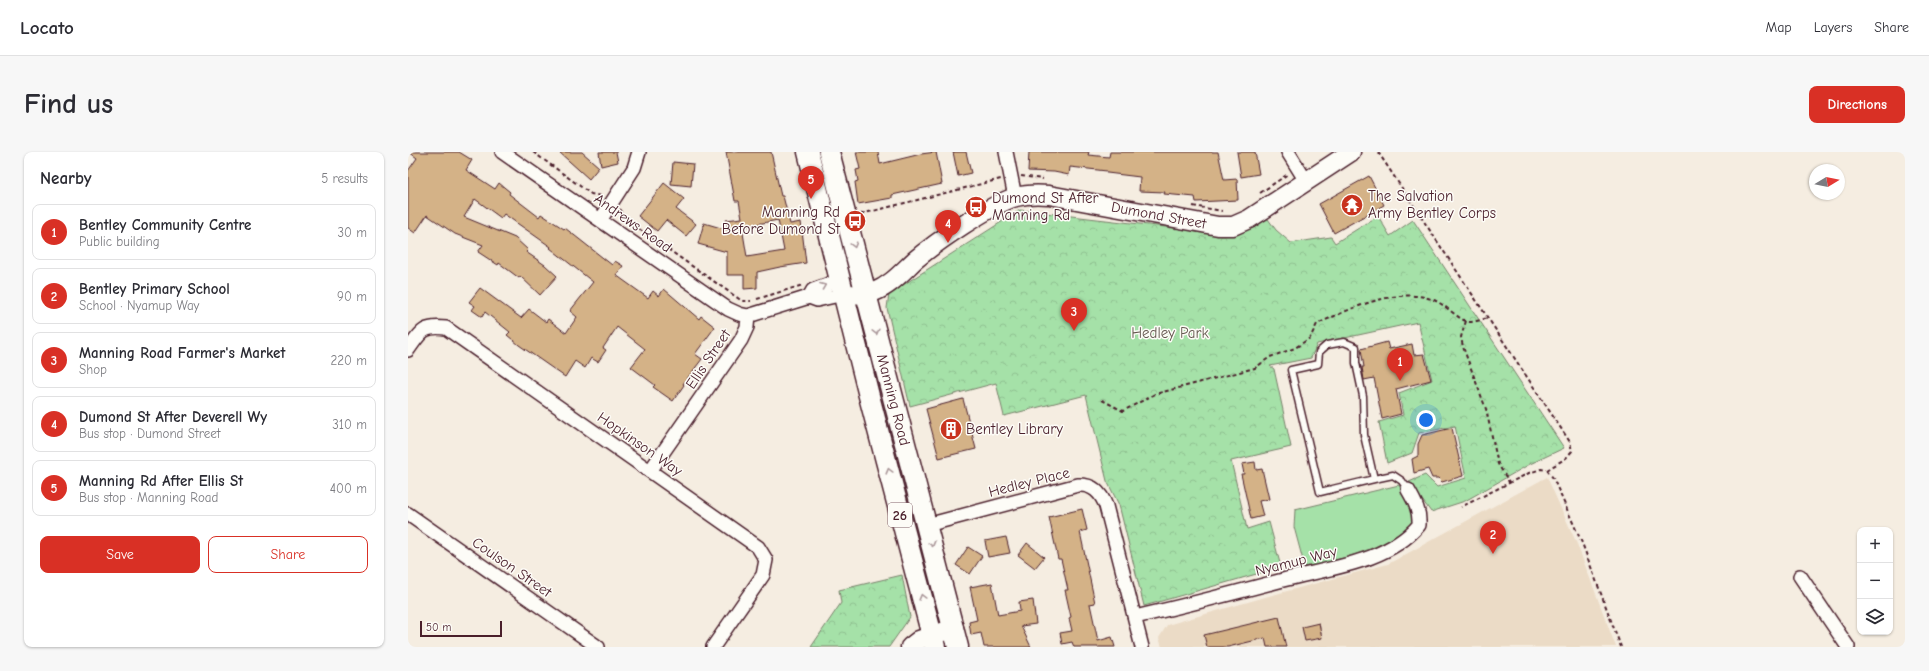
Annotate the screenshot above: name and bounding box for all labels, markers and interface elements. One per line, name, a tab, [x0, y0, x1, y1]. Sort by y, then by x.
text: Locato	[20, 17, 74, 39]
text: Map	[1765, 19, 1792, 36]
text: Layers	[1814, 19, 1852, 36]
text: Share	[1874, 19, 1909, 36]
button: Directions	[1809, 86, 1905, 123]
text: Find us	[24, 88, 113, 120]
north arrow	[1809, 164, 1845, 200]
pin: 5	[798, 166, 824, 199]
text: Nearby	[40, 169, 91, 188]
text: 5 results	[321, 171, 368, 186]
place label: The Salvation Army Bentley Corps	[1368, 187, 1496, 222]
place label: Dumond St After Manning Rd	[992, 189, 1099, 224]
street label: Andrews Road	[591, 190, 675, 256]
temple icon: The Salvation Army Bentley Corps	[1339, 192, 1365, 218]
bus stop icon: Dumond St After Manning Rd	[963, 194, 989, 220]
street label: Dumond Street	[1110, 198, 1208, 233]
place label: Manning Rd Before Dumond St	[722, 203, 841, 238]
bus stop icon: Manning Rd Before Dumond St	[842, 208, 868, 234]
pin: 4	[935, 210, 961, 243]
text: Bentley Community Centre	[79, 216, 251, 234]
text: 1	[51, 225, 57, 240]
text: 30 m	[337, 225, 367, 240]
text: Public building	[79, 234, 160, 249]
one-way arrow	[849, 242, 858, 249]
text: Bentley Primary School	[79, 280, 230, 298]
one-way arrow	[819, 283, 826, 291]
text: 2	[51, 289, 57, 304]
text: 90 m	[337, 289, 367, 304]
text: School · Nyamup Way	[79, 298, 199, 313]
pin: 3	[1061, 298, 1087, 331]
park label: Hedley Park	[1131, 324, 1210, 342]
street label: Ellis Street	[682, 325, 735, 392]
one-way arrow	[872, 329, 880, 335]
text: Manning Road Farmer's Market	[79, 344, 285, 362]
pin: 1	[1387, 348, 1413, 381]
street label: Manning Road	[873, 352, 914, 447]
text: 3	[51, 353, 57, 368]
text: 220 m	[330, 353, 367, 368]
text: Shop	[79, 362, 107, 377]
text: Dumond St After Deverell Wy	[79, 408, 267, 426]
street label: Hopkinson Way	[594, 408, 686, 480]
your location	[1416, 410, 1436, 430]
building icon: Bentley Library	[938, 416, 964, 442]
text: 4	[51, 417, 57, 432]
text: 310 m	[332, 417, 367, 432]
place label: Bentley Library	[966, 420, 1063, 438]
text: Bus stop · Dumond Street	[79, 426, 220, 441]
street label: Hedley Place	[987, 463, 1072, 501]
one-way arrow	[885, 468, 894, 475]
text: Manning Rd After Ellis St	[79, 472, 243, 490]
text: 5	[51, 481, 57, 496]
text: 400 m	[330, 481, 367, 496]
text: Bus stop · Manning Road	[79, 490, 218, 505]
road number: 26	[888, 503, 912, 527]
pin: 2	[1480, 521, 1506, 554]
map controls	[1857, 527, 1893, 635]
button: +	[1857, 527, 1893, 563]
street label: Coulson Street	[469, 533, 556, 601]
button: Save	[40, 536, 200, 573]
button: Share	[208, 536, 368, 573]
one-way arrow	[927, 541, 935, 548]
street label: Nyamup Way	[1253, 542, 1339, 580]
button: −	[1857, 563, 1893, 599]
one-way arrow	[918, 594, 927, 601]
button: layers	[1857, 599, 1893, 635]
scale bar	[420, 619, 502, 638]
text: 50 m	[426, 621, 451, 634]

